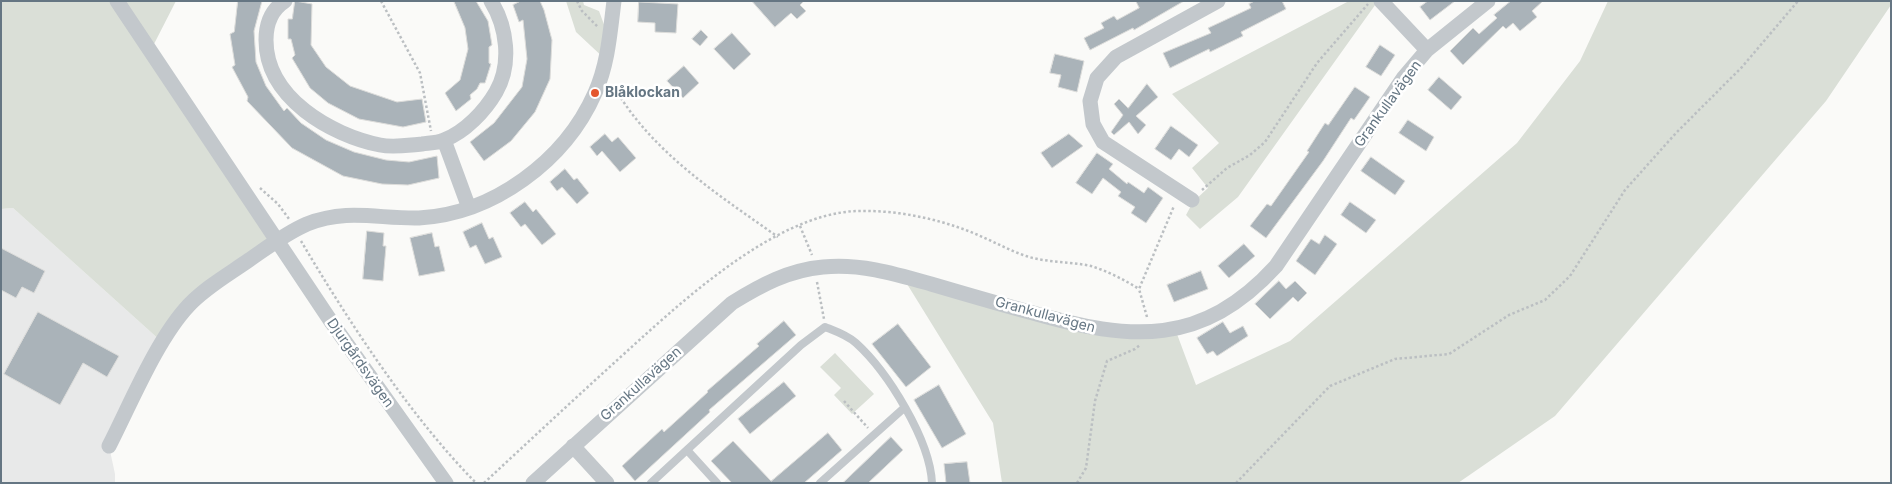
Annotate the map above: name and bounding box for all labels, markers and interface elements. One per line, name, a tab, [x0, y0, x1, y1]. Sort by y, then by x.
street label: Grankullavägen	[1351, 57, 1425, 151]
place label: Blåklockan	[605, 85, 680, 101]
marker: Blåklockan	[589, 87, 601, 99]
street label: Grankullavägen	[993, 294, 1097, 336]
street label: Djurgårdsvägen	[323, 315, 397, 411]
street label: Grankullavägen	[597, 343, 685, 425]

